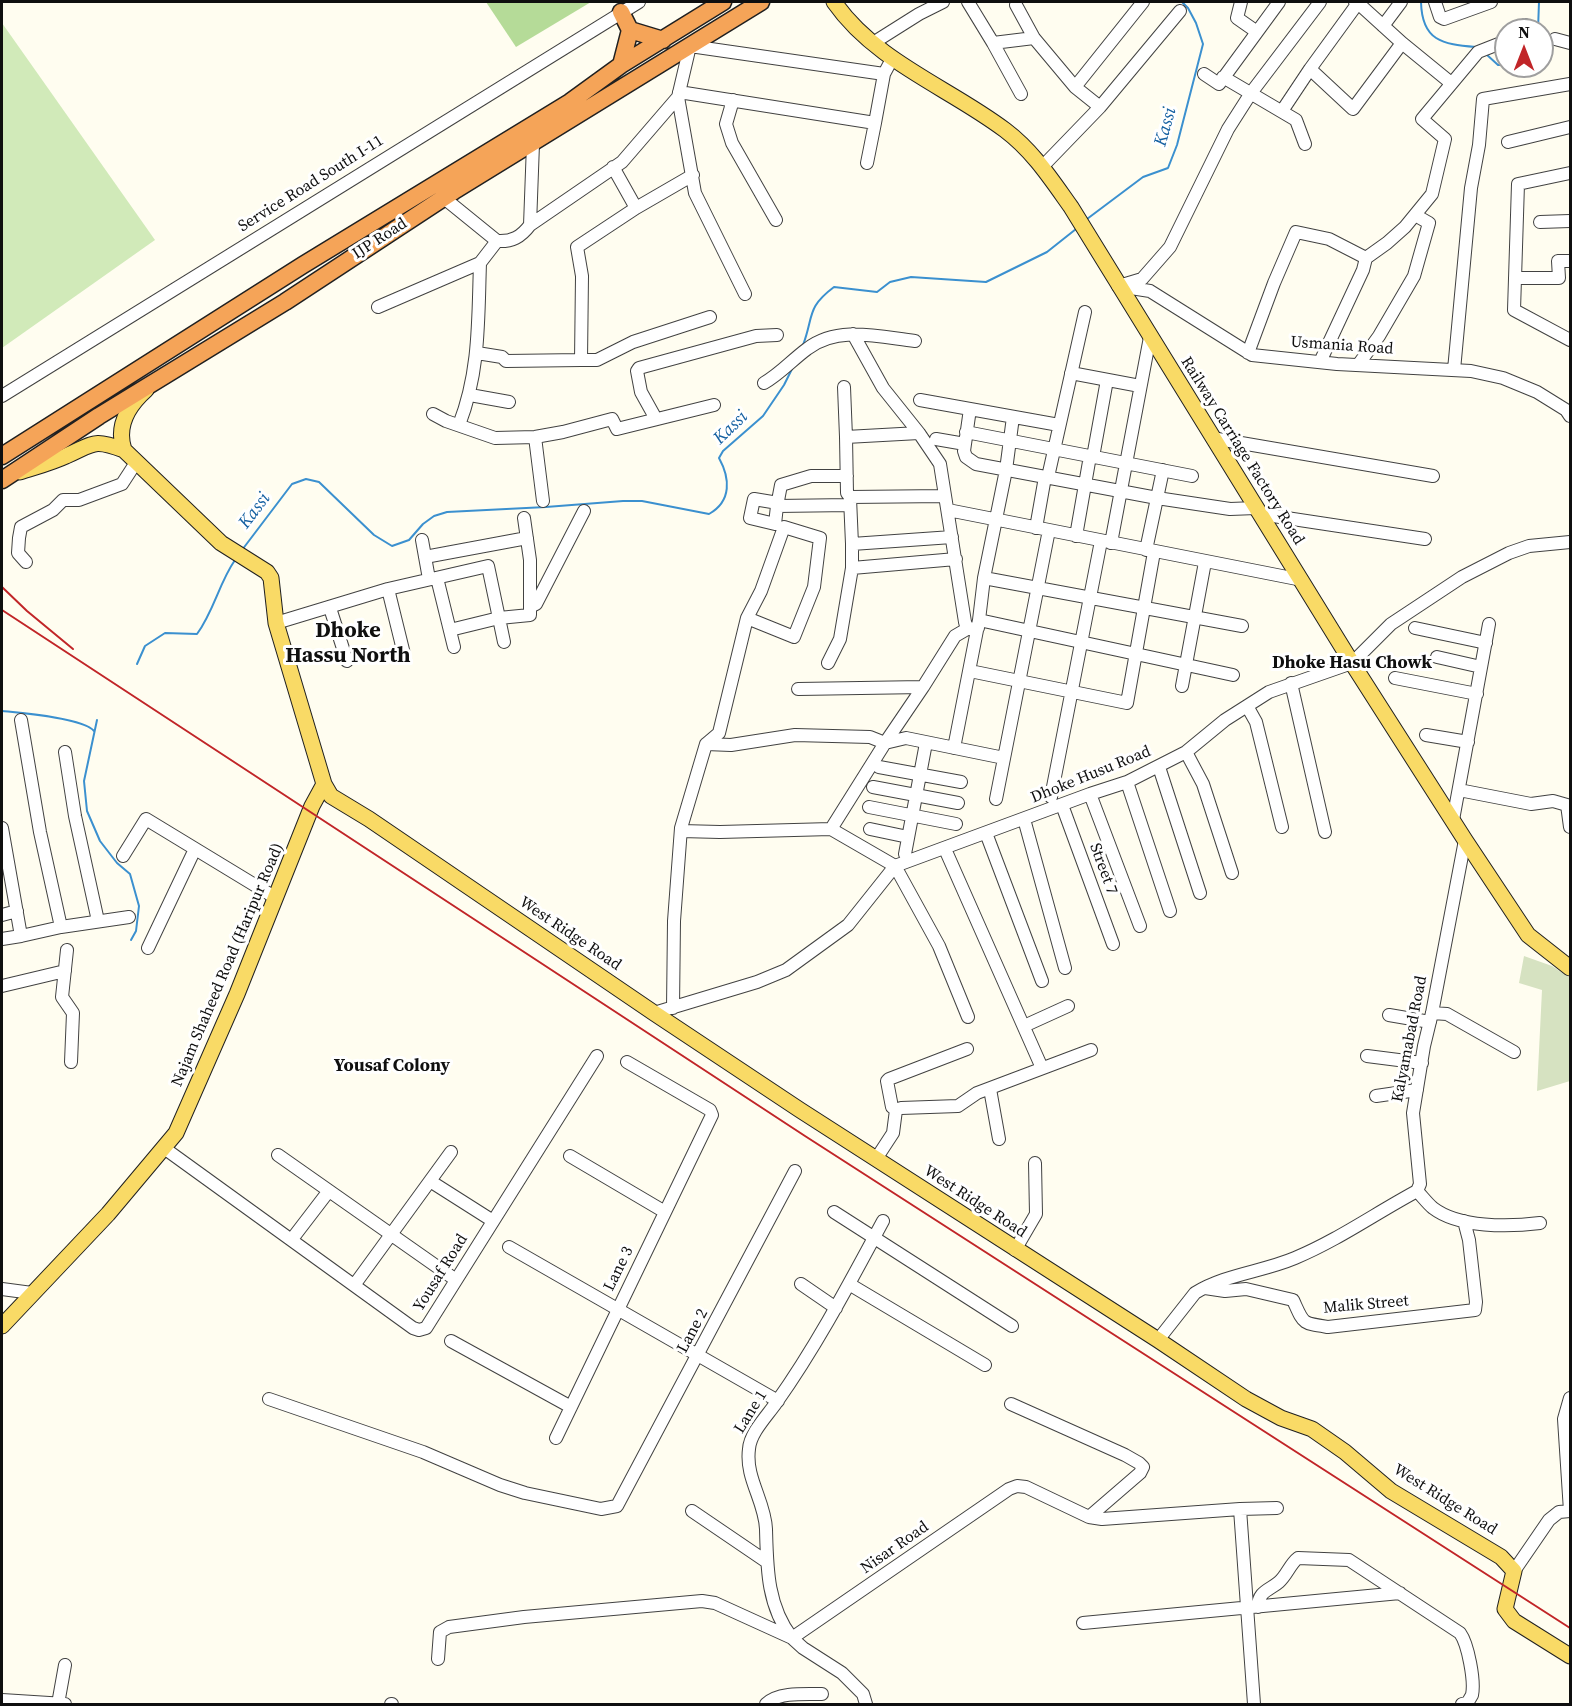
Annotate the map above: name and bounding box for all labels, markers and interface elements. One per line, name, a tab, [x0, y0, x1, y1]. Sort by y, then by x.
north arrow	[1494, 18, 1554, 78]
text: N	[1518, 21, 1530, 43]
water label: Kassi	[1150, 105, 1182, 149]
street label: Service Road South I-11	[235, 131, 387, 237]
street label: IJP Road	[349, 214, 411, 264]
street label: Usmania Road	[1290, 333, 1394, 359]
street label: Railway Carriage Factory Road	[1176, 354, 1308, 548]
water label: Kassi	[709, 407, 753, 449]
water label: Kassi	[234, 489, 276, 533]
district label: Dhoke Hassu North	[285, 618, 411, 670]
district label: Dhoke Hasu Chowk	[1272, 652, 1432, 674]
street label: Dhoke Husu Road	[1028, 742, 1154, 808]
street label: Najam Shaheed Road (Haripur Road)	[168, 840, 288, 1090]
street label: Street 7	[1085, 841, 1121, 897]
street label: West Ridge Road	[515, 893, 625, 975]
street label: Kalyamabad Road	[1388, 974, 1432, 1104]
district label: Yousaf Colony	[334, 1055, 450, 1077]
street label: West Ridge Road	[920, 1162, 1030, 1242]
street label: Yousaf Road	[410, 1231, 472, 1315]
street label: Lane 3	[600, 1244, 638, 1294]
street label: Malik Street	[1323, 1292, 1409, 1318]
street label: Lane 2	[673, 1306, 713, 1356]
street label: Lane 1	[730, 1387, 772, 1437]
street label: West Ridge Road	[1390, 1460, 1500, 1540]
street label: Nisar Road	[857, 1518, 933, 1578]

